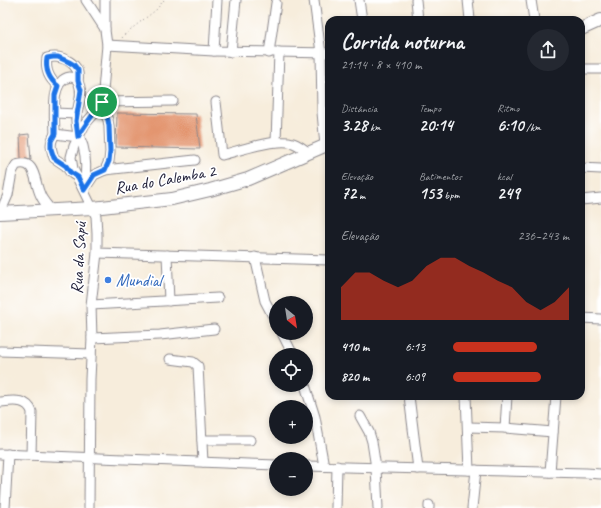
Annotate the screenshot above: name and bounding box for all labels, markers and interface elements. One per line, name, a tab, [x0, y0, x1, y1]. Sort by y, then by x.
text: Corrida noturna	[341, 28, 464, 56]
button: share	[527, 29, 569, 71]
text: 21:14 · 8 × 410 m	[341, 57, 422, 73]
pin	[85, 85, 119, 119]
icon: arrive	[91, 91, 113, 113]
text: Distância	[341, 101, 377, 115]
text: Tempo	[419, 101, 441, 115]
text: Ritmo	[497, 101, 519, 115]
text: 3.28	[341, 115, 367, 136]
text: 20:14	[419, 115, 453, 136]
text: 6:10	[497, 115, 524, 136]
text: km	[367, 120, 381, 134]
text: /km	[524, 120, 541, 134]
street label: Rua do Calemba 2	[113, 160, 219, 199]
text: Elevação	[341, 169, 373, 183]
text: Batimentos	[419, 169, 462, 183]
text: kcal	[497, 169, 512, 183]
text: 72	[341, 183, 356, 204]
text: 153	[419, 183, 442, 204]
text: 249	[497, 183, 520, 204]
text: m	[356, 188, 365, 202]
text: bpm	[442, 188, 459, 202]
street label: Rua da Sapú	[66, 220, 91, 294]
text: Elevação	[341, 228, 379, 244]
text: 236–243 m	[518, 228, 569, 244]
place label: Mundial	[116, 270, 165, 291]
marker: Mundial	[103, 275, 113, 285]
north arrow	[269, 296, 313, 340]
map controls	[269, 296, 313, 496]
text: 410 m	[341, 339, 369, 355]
text: 6:13	[405, 339, 425, 355]
button: locate	[269, 348, 313, 392]
text: 820 m	[341, 369, 369, 385]
text: 6:09	[405, 369, 425, 385]
button: +	[269, 400, 313, 444]
button: −	[269, 452, 313, 496]

